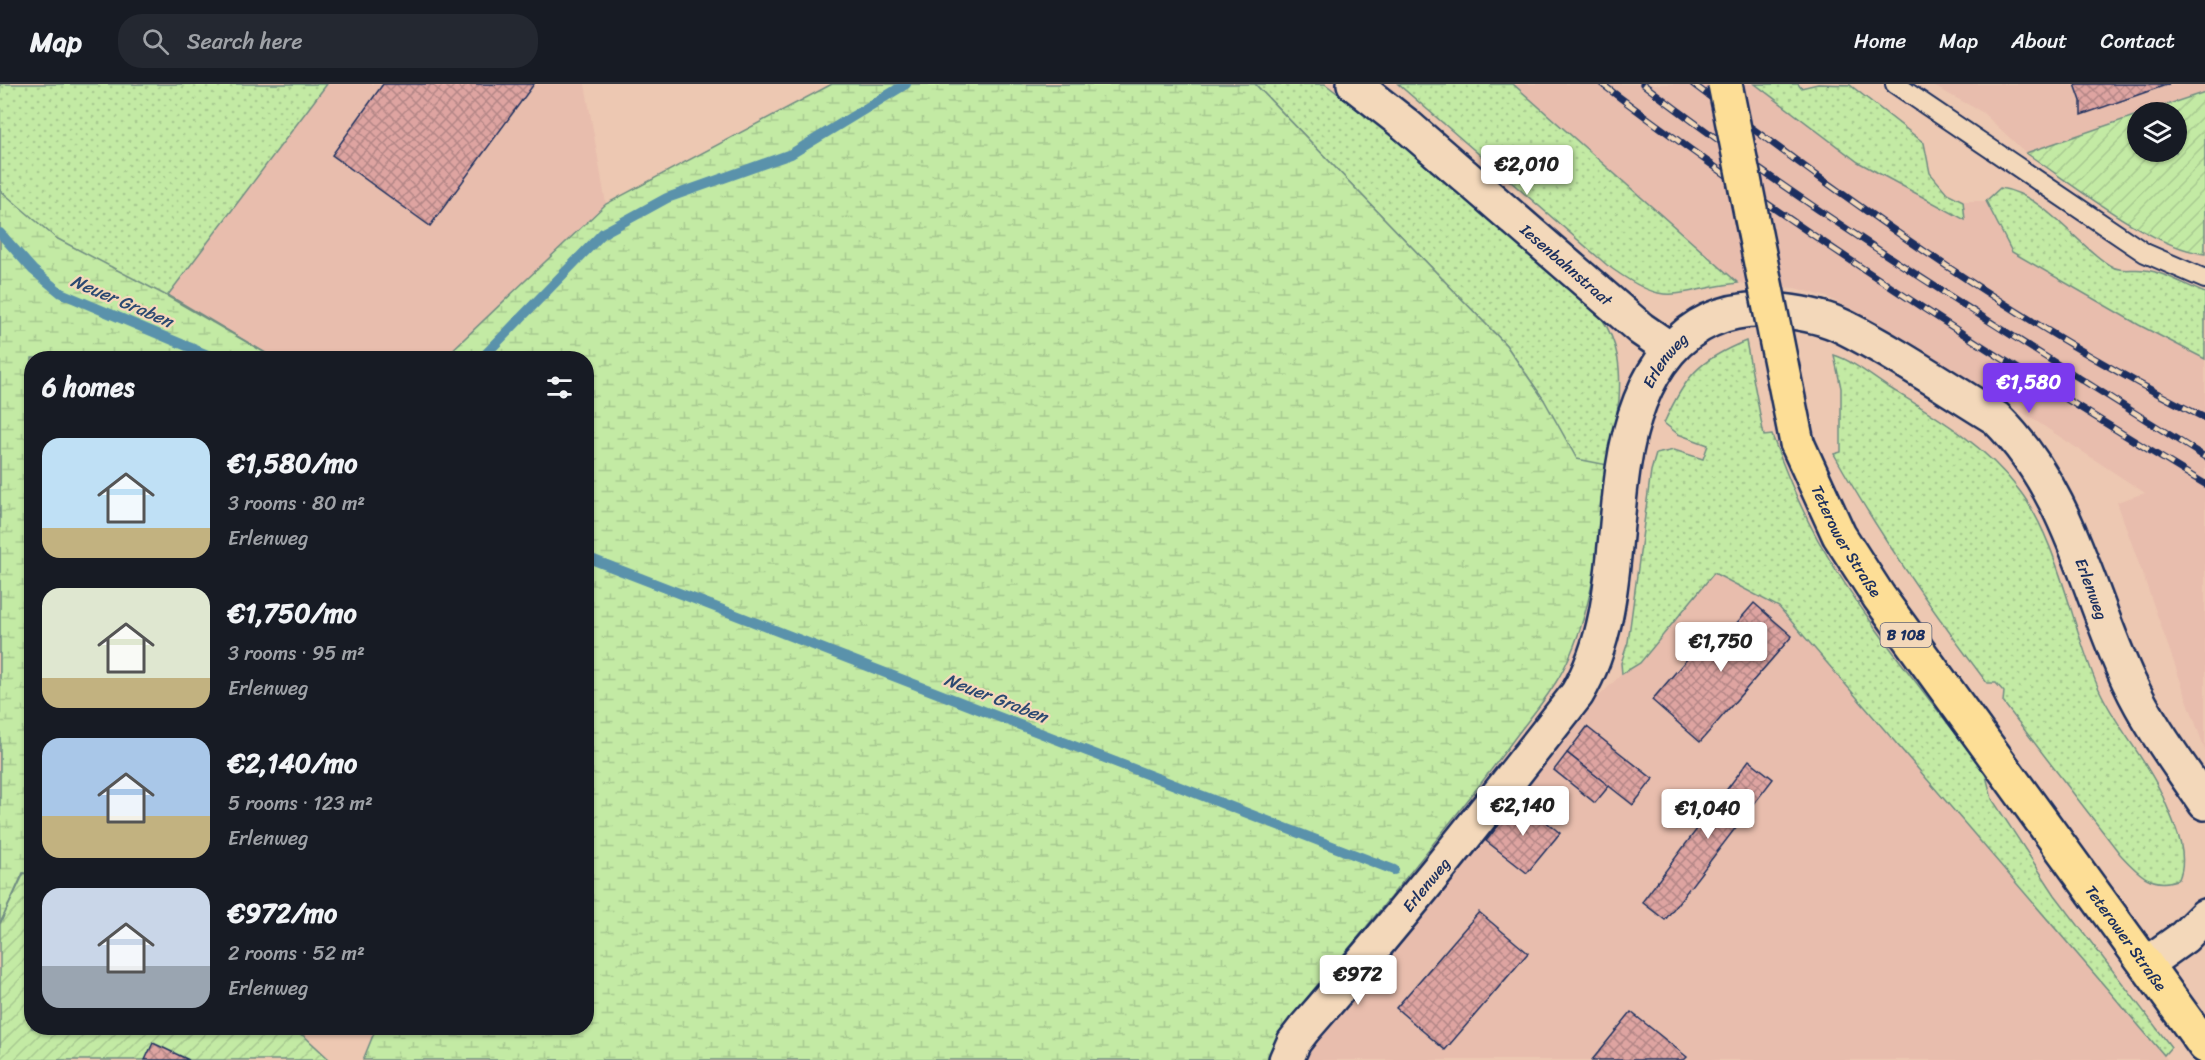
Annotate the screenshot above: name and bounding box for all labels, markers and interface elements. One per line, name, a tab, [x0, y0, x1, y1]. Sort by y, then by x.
search box	[118, 14, 538, 68]
text: Map	[30, 17, 82, 66]
text: Search here	[187, 22, 303, 61]
text: Home	[1854, 22, 1906, 60]
text: Map	[1939, 22, 1978, 60]
text: About	[2011, 22, 2068, 60]
text: Contact	[2101, 22, 2175, 60]
icon: search	[139, 25, 172, 58]
map controls	[2127, 102, 2187, 162]
button: layers	[2127, 102, 2187, 162]
pin: €2,010	[1478, 145, 1576, 196]
text: €2,010	[1495, 147, 1559, 182]
street label: Iesenbahnstraat	[1513, 215, 1620, 314]
water label: Neuer Graben	[66, 265, 180, 338]
street label: Erlenweg	[1634, 325, 1695, 393]
pin: €1,580	[1980, 363, 2078, 414]
text: 6 homes	[42, 364, 134, 410]
text: €1,580	[1997, 365, 2061, 400]
icon: filters	[543, 371, 576, 404]
text: €1,580/mo	[228, 440, 357, 486]
icon: home	[90, 462, 162, 534]
street label: Teterower Straße	[1803, 480, 1890, 604]
text: 3 rooms · 80 m²	[228, 486, 365, 521]
text: Erlenweg	[228, 521, 308, 556]
street label: Erlenweg	[2066, 553, 2116, 624]
text: €1,750/mo	[228, 590, 357, 636]
icon: home	[90, 612, 162, 684]
pin: €1,750	[1672, 622, 1770, 673]
road number: B 108	[1880, 623, 1932, 647]
text: €1,750	[1689, 624, 1753, 659]
text: 3 rooms · 95 m²	[228, 636, 365, 671]
water label: Neuer Graben	[940, 664, 1054, 733]
text: Erlenweg	[228, 671, 308, 706]
text: €2,140/mo	[228, 740, 357, 786]
icon: home	[90, 762, 162, 834]
text: 5 rooms · 123 m²	[228, 786, 373, 821]
pin: €2,140	[1474, 786, 1572, 837]
text: €2,140	[1491, 788, 1555, 823]
pin: €1,040	[1659, 789, 1757, 840]
text: €1,040	[1675, 791, 1741, 826]
text: Erlenweg	[228, 821, 308, 856]
street label: Erlenweg	[1395, 851, 1458, 919]
street label: Teterower Straße	[2077, 879, 2175, 998]
text: €972/mo	[228, 890, 337, 936]
icon: home	[90, 912, 162, 984]
text: 2 rooms · 52 m²	[228, 936, 365, 971]
pin: €972	[1322, 955, 1394, 1006]
text: €972	[1334, 957, 1382, 992]
text: Erlenweg	[228, 971, 308, 1006]

